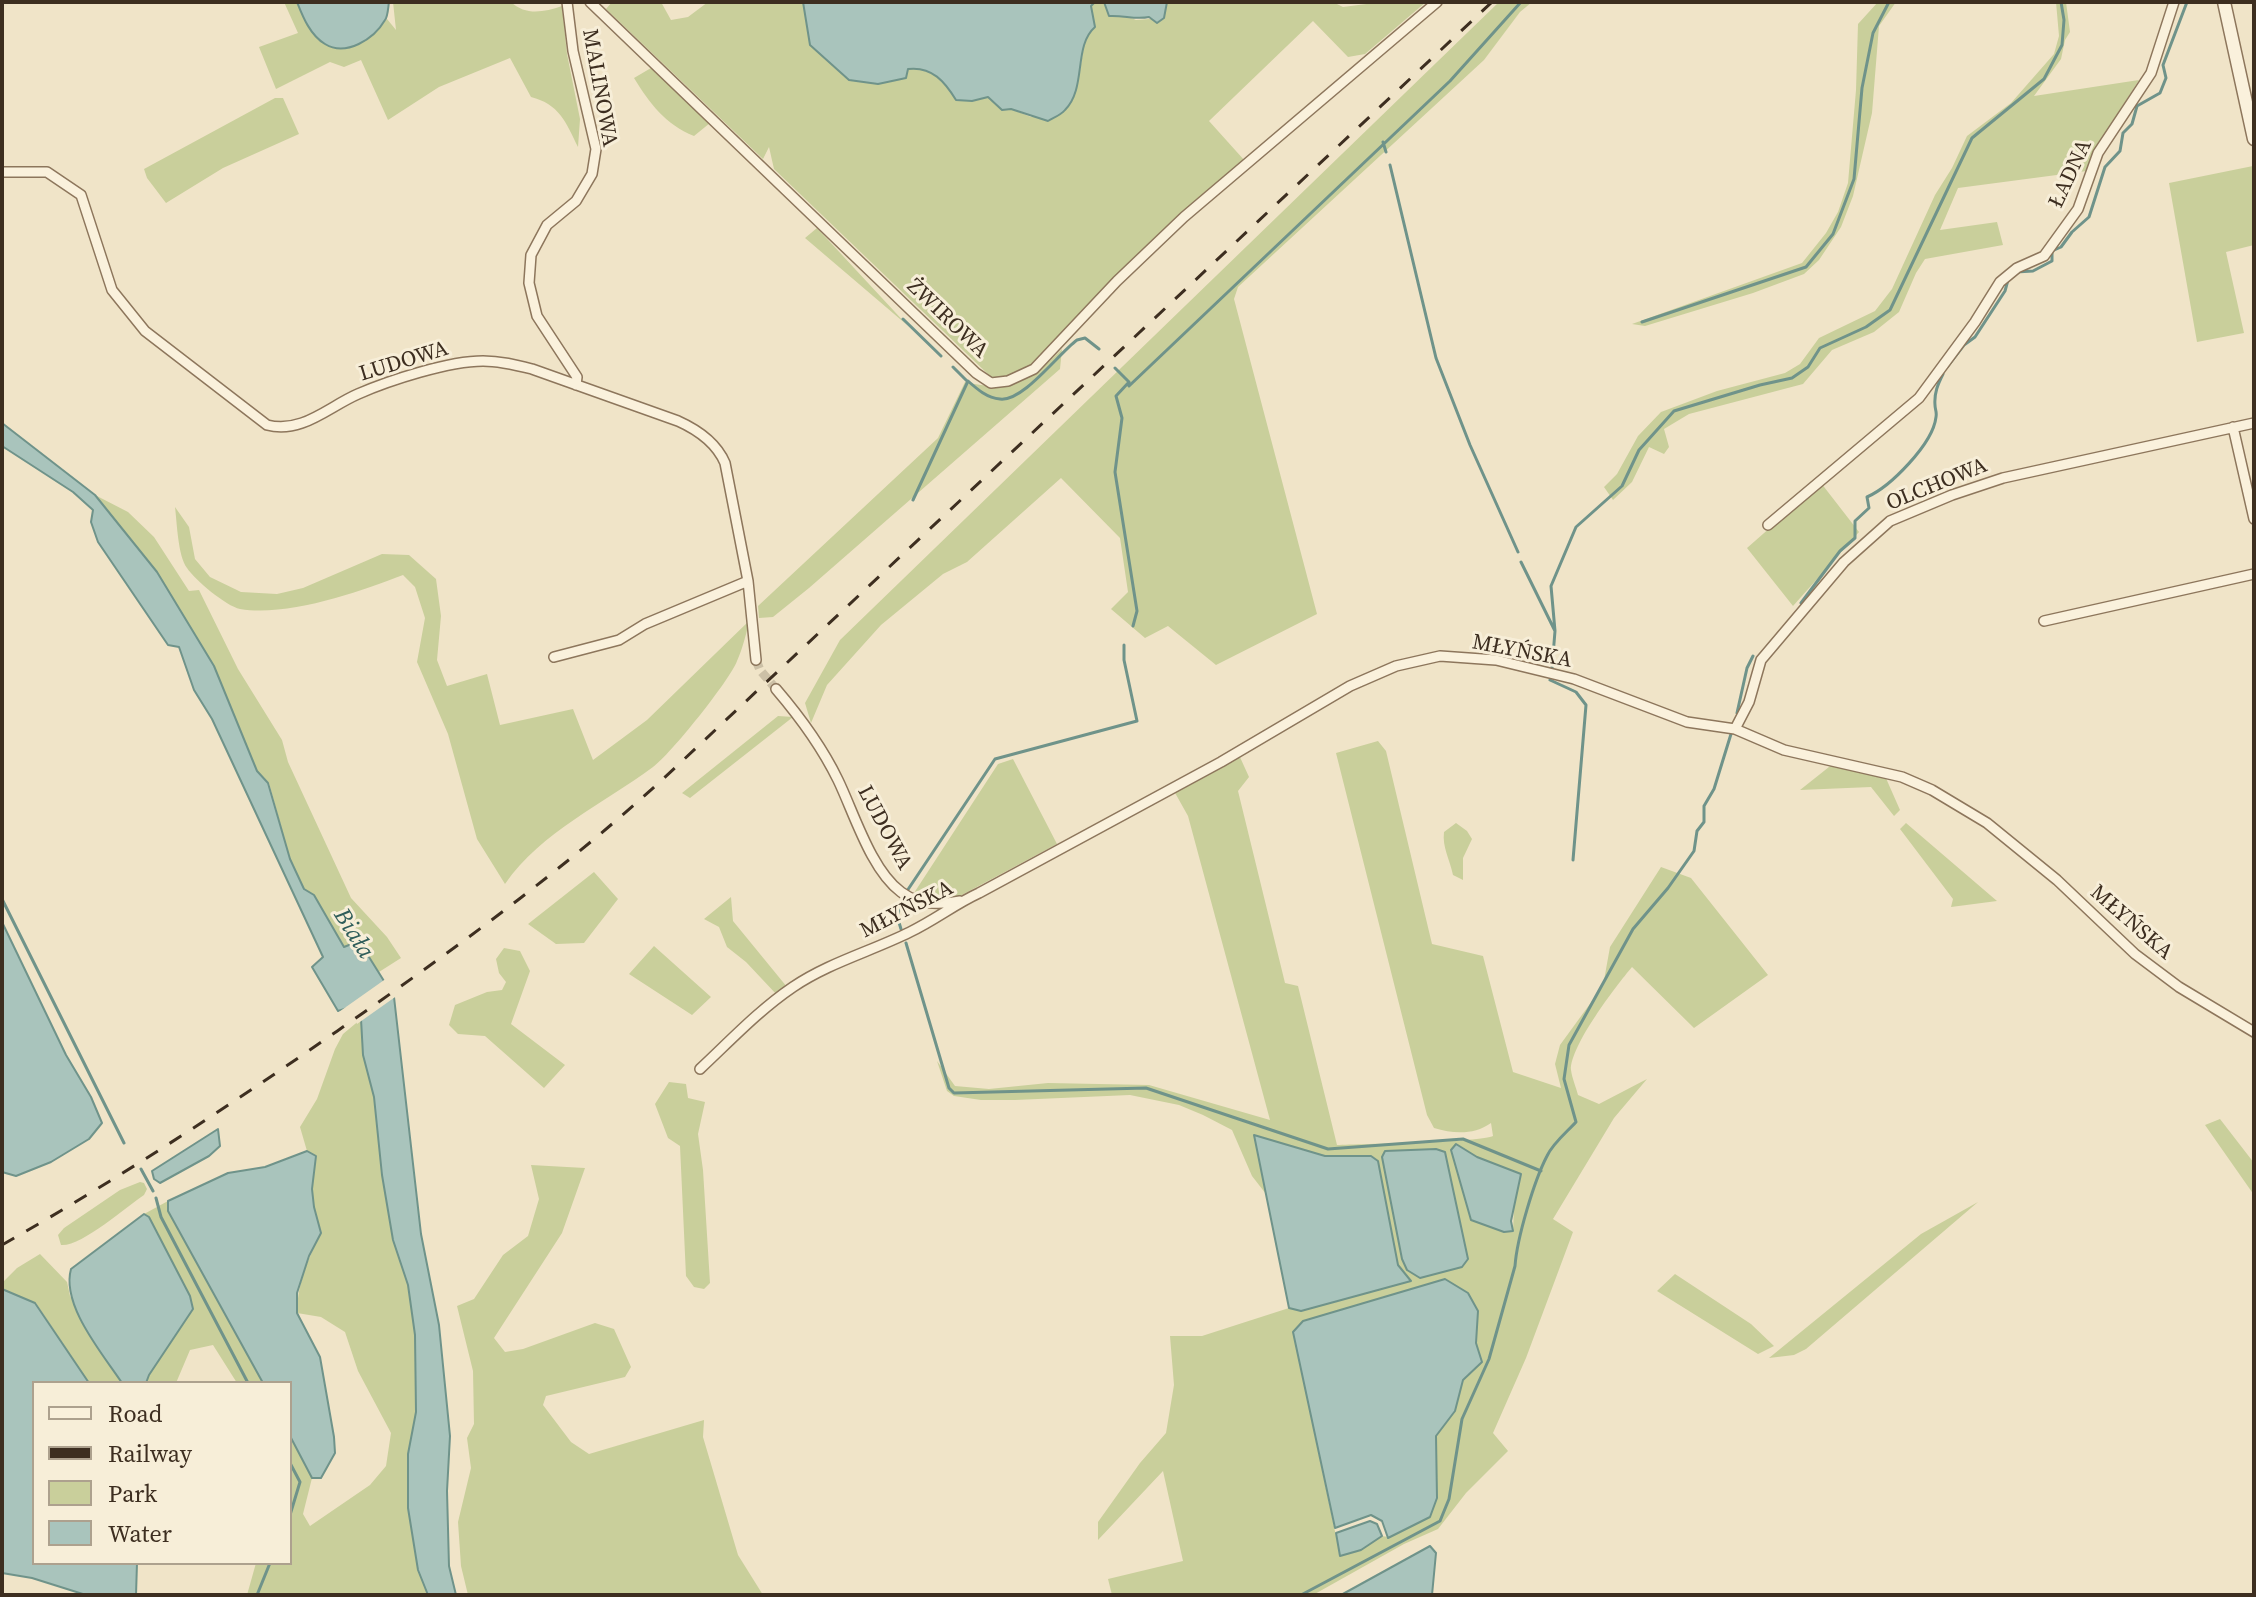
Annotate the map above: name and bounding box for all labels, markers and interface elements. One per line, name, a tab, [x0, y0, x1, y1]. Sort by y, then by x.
street label: MALINOWA	[576, 27, 622, 149]
street label: ŁADNA	[2044, 136, 2098, 212]
street label: ŻWIROWA	[901, 274, 993, 364]
street label: LUDOWA	[356, 336, 452, 388]
street label: OLCHOWA	[1883, 453, 1991, 517]
street label: MŁYŃSKA	[1470, 629, 1574, 675]
street label: LUDOWA	[851, 781, 917, 875]
street label: MŁYŃSKA	[856, 875, 958, 945]
street label: MŁYŃSKA	[2084, 880, 2178, 966]
water label: Biała	[327, 904, 379, 964]
legend	[32, 1381, 292, 1565]
text: Road	[108, 1397, 162, 1430]
text: Railway	[108, 1437, 192, 1470]
text: Park	[108, 1477, 157, 1510]
text: Water	[108, 1517, 172, 1550]

